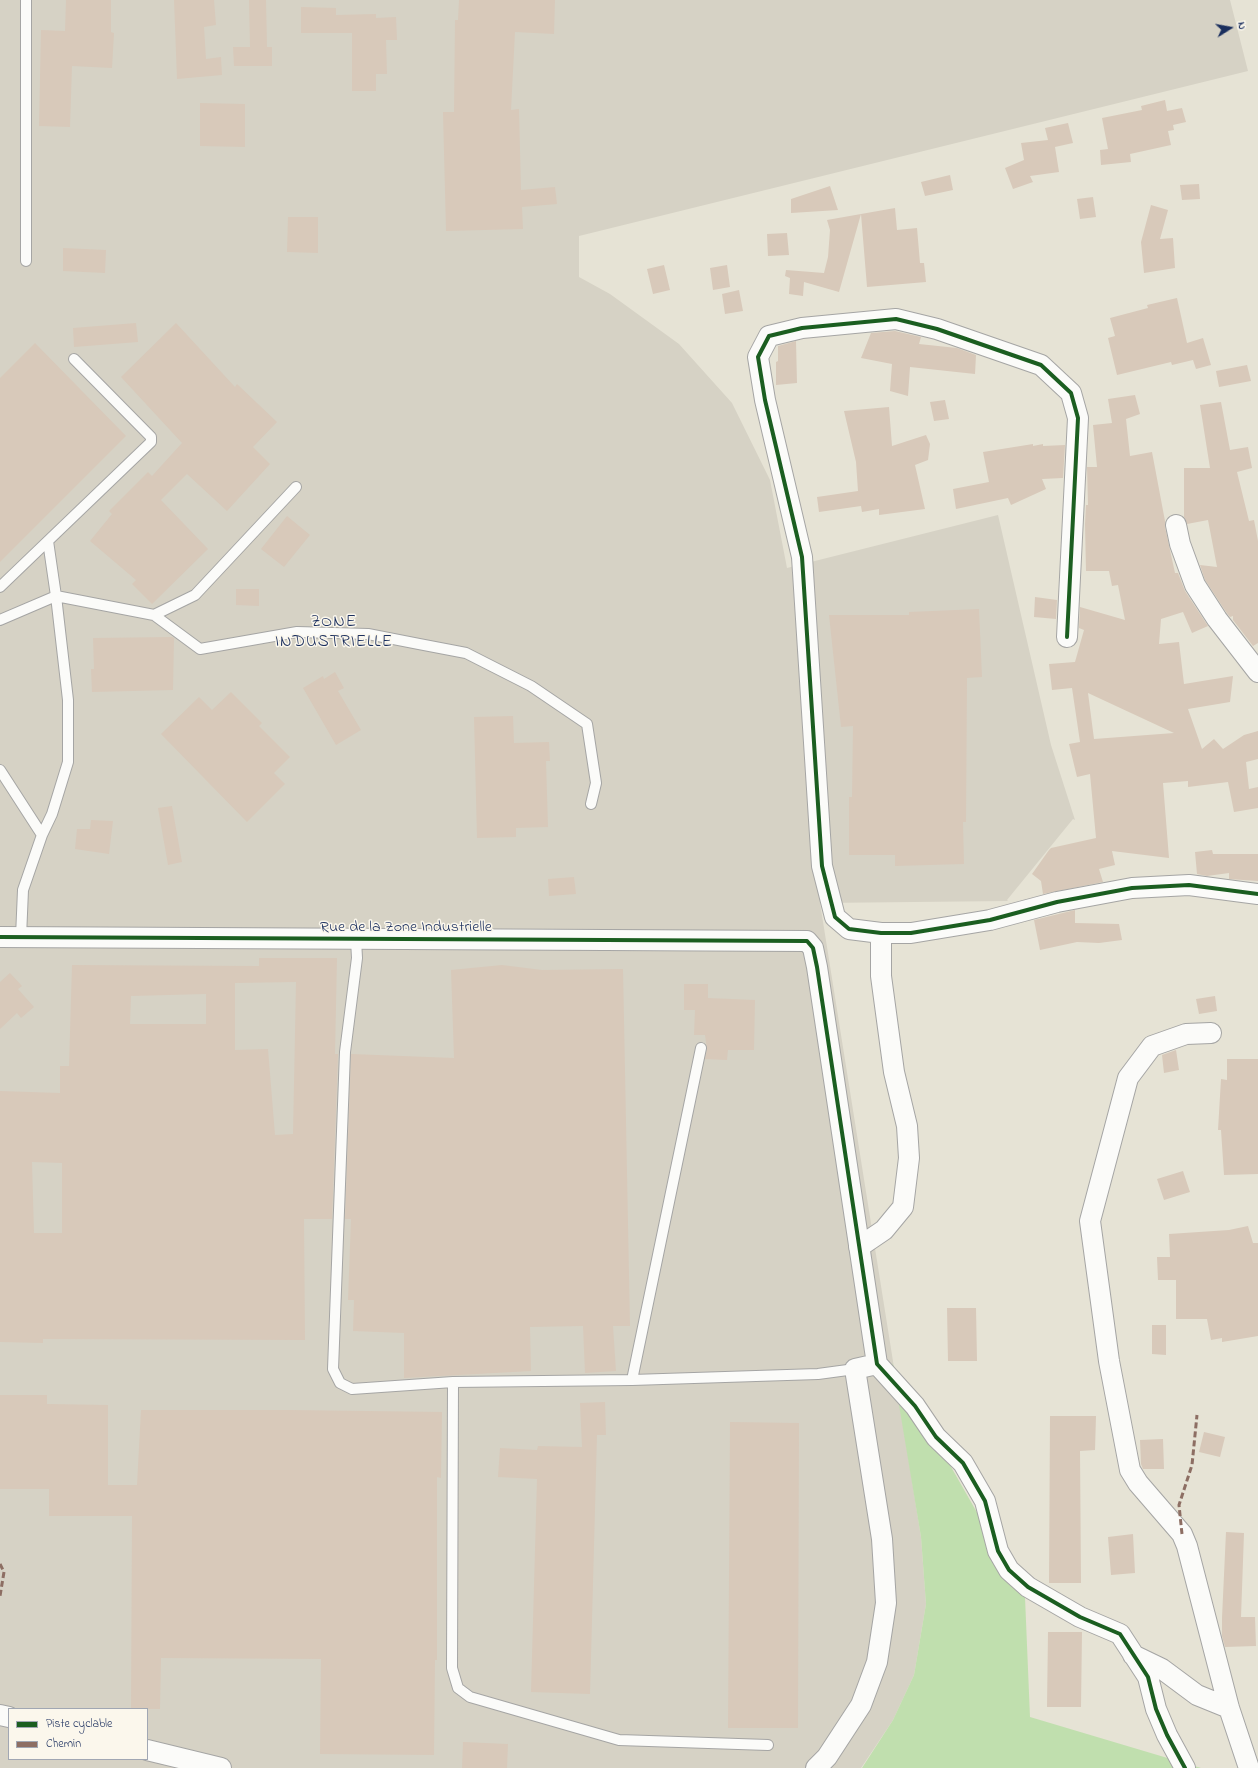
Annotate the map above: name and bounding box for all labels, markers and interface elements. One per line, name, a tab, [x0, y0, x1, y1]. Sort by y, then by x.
north arrow	[1210, 8, 1250, 48]
text: N	[1233, 21, 1250, 31]
district label: ZONE INDUSTRIELLE	[275, 613, 393, 653]
street label: Rue de la Zone Industrielle	[320, 918, 492, 938]
legend	[8, 1708, 148, 1760]
text: Piste cyclable	[46, 1715, 112, 1733]
text: Chemin	[46, 1735, 81, 1753]

